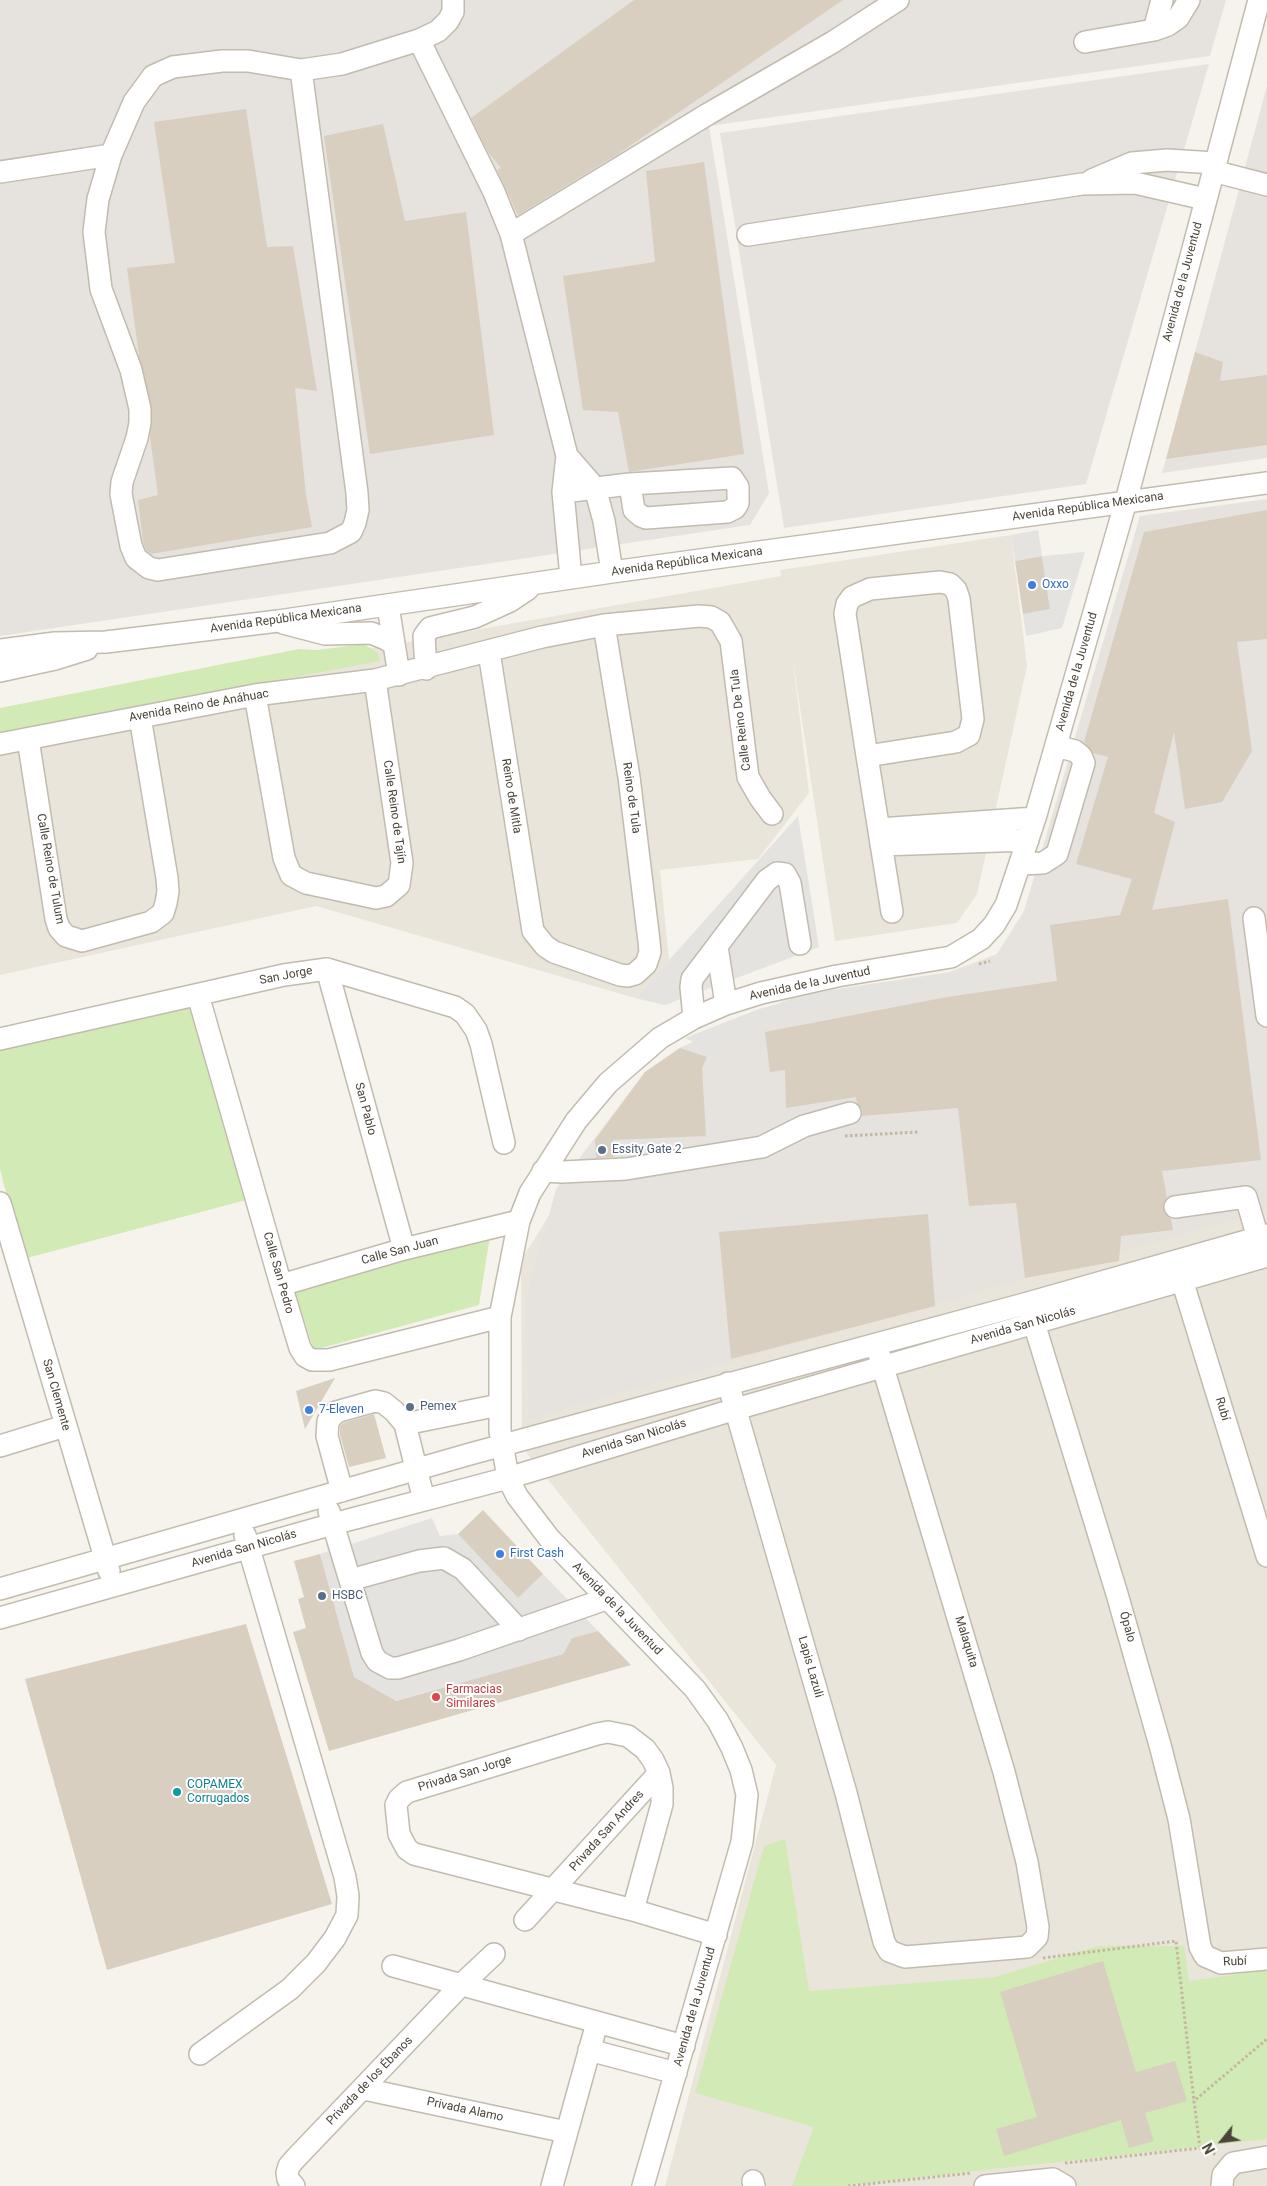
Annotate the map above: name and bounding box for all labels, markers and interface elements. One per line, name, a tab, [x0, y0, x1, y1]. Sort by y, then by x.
street label: Avenida de la Juventud	[1160, 221, 1206, 343]
street label: Avenida República Mexicana	[1011, 489, 1165, 525]
street label: Avenida República Mexicana	[610, 544, 764, 580]
place label: Oxxo	[1042, 578, 1069, 592]
marker: Oxxo	[1026, 579, 1038, 591]
street label: Avenida República Mexicana	[209, 601, 363, 637]
street label: Avenida de la Juventud	[1053, 611, 1101, 733]
street label: Calle Reino De Tula	[728, 668, 754, 772]
street label: Avenida Reino de Anáhuac	[128, 687, 270, 725]
street label: Reino de Mitla	[498, 757, 524, 835]
street label: Calle Reino de Tajín	[380, 759, 408, 865]
street label: Reino de Tula	[619, 761, 643, 835]
street label: Calle Reino de Tulum	[33, 813, 67, 925]
street label: San Jorge	[258, 964, 314, 988]
street label: Avenida de la Juventud	[748, 964, 872, 1004]
street label: San Pablo	[351, 1081, 379, 1137]
place label: Essity Gate 2	[612, 1143, 681, 1157]
marker: Essity Gate 2	[596, 1144, 608, 1156]
street label: Calle San Pedro	[259, 1231, 297, 1315]
street label: Calle San Juan	[360, 1234, 440, 1268]
street label: Avenida San Nicolás	[969, 1304, 1077, 1348]
street label: San Clemente	[39, 1357, 73, 1433]
street label: Rubí	[1212, 1396, 1232, 1422]
place label: Pemex	[420, 1400, 457, 1414]
marker: Pemex	[404, 1401, 416, 1413]
place label: 7-Eleven	[319, 1403, 364, 1417]
marker: 7-Eleven	[303, 1404, 315, 1416]
street label: Avenida San Nicolás	[580, 1416, 688, 1462]
street label: Avenida San Nicolás	[190, 1527, 298, 1571]
place label: First Cash	[510, 1547, 564, 1561]
marker: First Cash	[494, 1548, 506, 1560]
street label: Avenida de la Juventud	[569, 1560, 665, 1658]
place label: HSBC	[332, 1589, 363, 1603]
marker: HSBC	[316, 1590, 328, 1602]
street label: Ópalo	[1116, 1610, 1138, 1644]
street label: Malaquita	[951, 1614, 981, 1670]
street label: Lapis Lazuli	[794, 1635, 826, 1699]
place label: Farmacias Similares	[446, 1683, 502, 1711]
marker: Farmacias Similares	[430, 1691, 442, 1703]
street label: Privada San Jorge	[417, 1753, 513, 1795]
place label: COPAMEX Corrugados	[187, 1778, 249, 1806]
marker: COPAMEX Corrugados	[171, 1786, 183, 1798]
street label: Privada San Andres	[567, 1788, 647, 1874]
street label: Avenida de la Juventud	[671, 1946, 719, 2068]
street label: Rubí	[1223, 1954, 1247, 1970]
street label: Privada de los Ébanos	[324, 2034, 416, 2128]
street label: Privada Alamo	[425, 2095, 505, 2125]
north arrow	[1197, 2116, 1247, 2166]
text: N	[1199, 2140, 1218, 2156]

